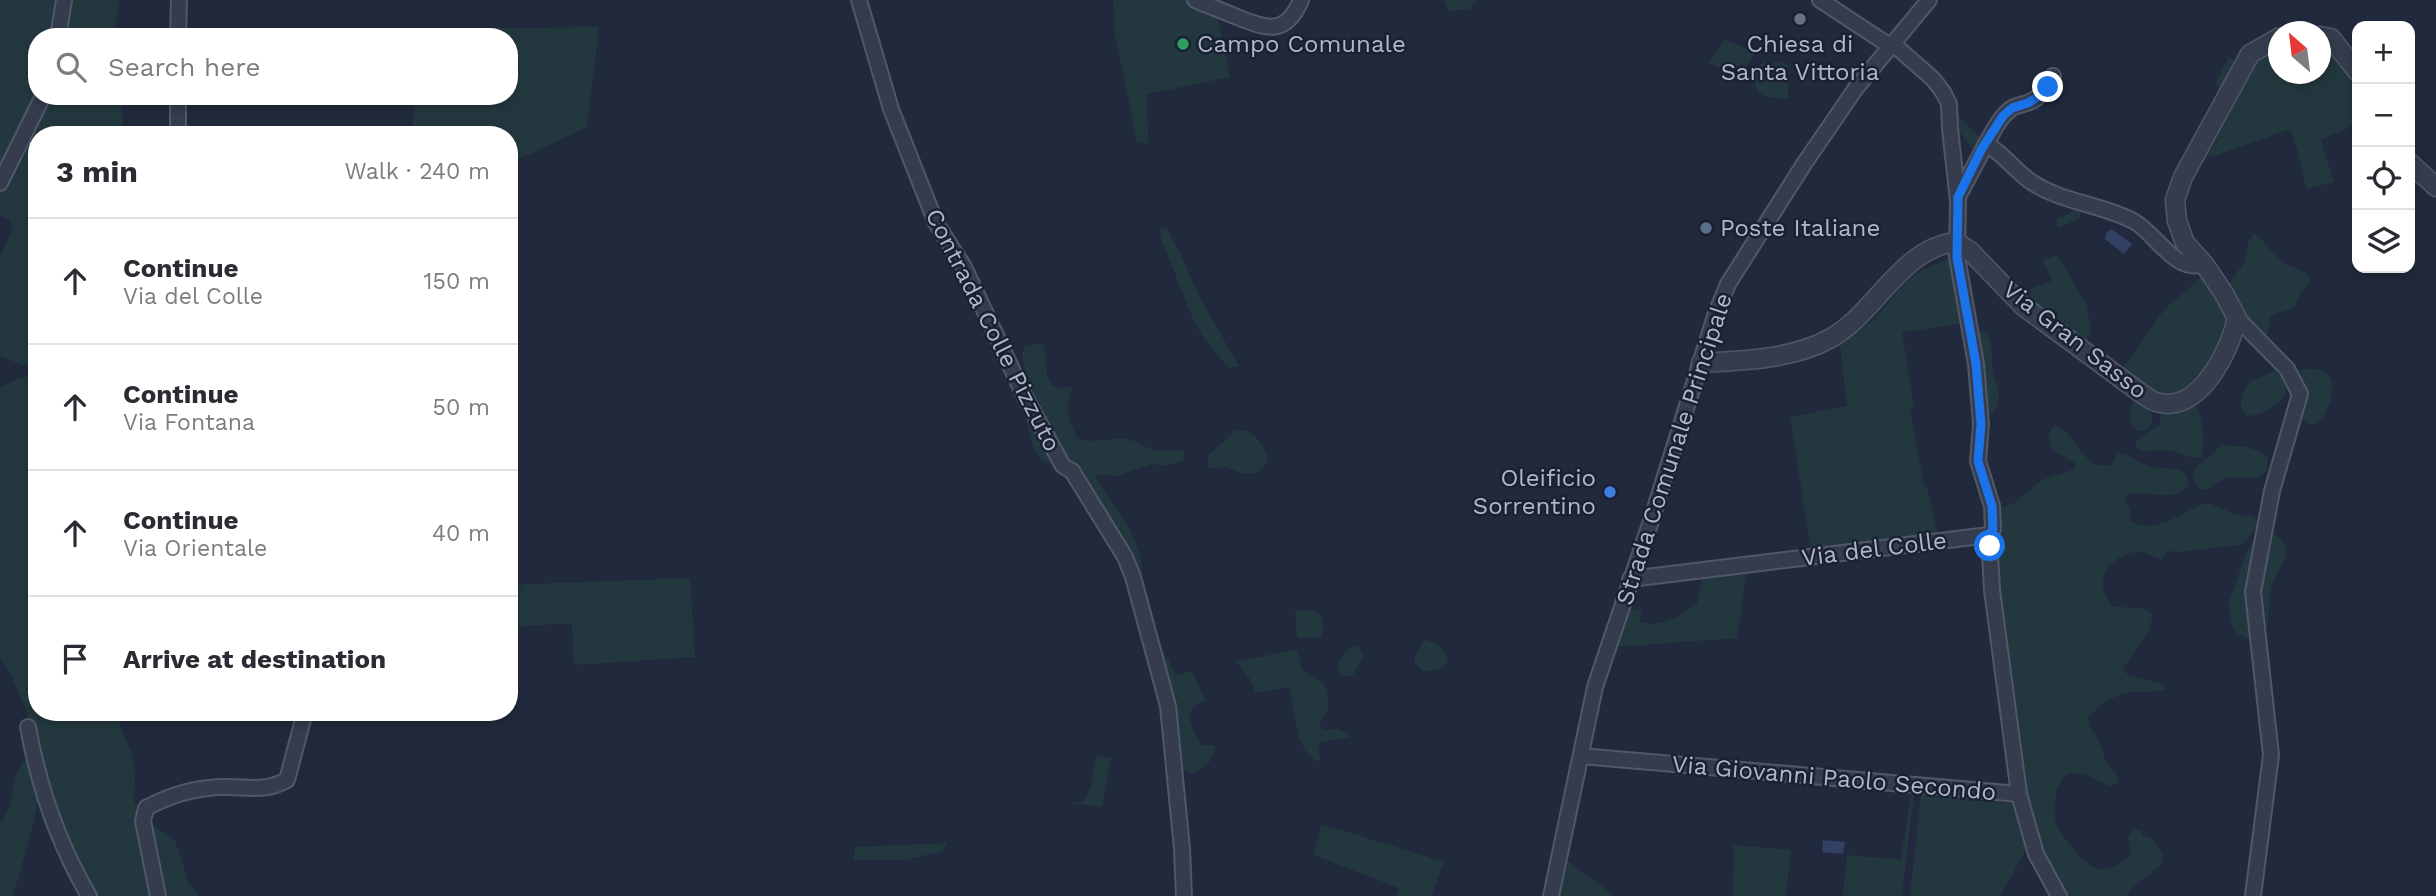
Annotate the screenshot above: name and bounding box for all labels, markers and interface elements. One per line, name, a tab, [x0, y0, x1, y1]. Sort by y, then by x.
marker: Chiesa di Santa Vittoria	[1792, 11, 1808, 27]
north arrow	[2268, 21, 2331, 84]
map controls	[2352, 21, 2415, 273]
button: +	[2352, 21, 2415, 84]
search box	[28, 28, 518, 105]
place label: Campo Comunale	[1197, 30, 1406, 58]
place label: Chiesa di Santa Vittoria	[1721, 30, 1879, 86]
marker: Campo Comunale	[1175, 36, 1191, 52]
icon: search	[52, 48, 90, 86]
text: Search here	[108, 52, 260, 82]
route end	[2032, 71, 2063, 102]
button: −	[2352, 84, 2415, 147]
button: locate	[2352, 147, 2415, 210]
text: 3 min	[56, 154, 138, 189]
text: Walk · 240 m	[345, 158, 490, 185]
street label: Contrada Colle Pizzuto	[920, 204, 1066, 456]
button: layers	[2352, 210, 2415, 273]
place label: Poste Italiane	[1720, 214, 1880, 242]
marker: Poste Italiane	[1698, 220, 1714, 236]
text: Continue	[123, 253, 239, 283]
icon: ahead	[56, 262, 94, 300]
text: 150 m	[424, 268, 490, 295]
street label: Via Gran Sasso	[1997, 275, 2153, 405]
text: Via del Colle	[123, 283, 263, 310]
street label: Strada Comunale Principale	[1610, 289, 1738, 609]
text: Continue	[123, 379, 239, 409]
icon: ahead	[56, 388, 94, 426]
text: 50 m	[433, 394, 490, 421]
text: Via Fontana	[123, 409, 255, 436]
place label: Oleificio Sorrentino	[1473, 464, 1596, 520]
marker: Oleificio Sorrentino	[1602, 484, 1618, 500]
text: Continue	[123, 505, 239, 535]
icon: ahead	[56, 514, 94, 552]
text: 40 m	[432, 520, 490, 547]
street label: Via del Colle	[1800, 526, 1948, 572]
route start	[1974, 530, 2005, 561]
text: Via Orientale	[123, 535, 267, 562]
icon: arrive	[56, 640, 94, 678]
text: Arrive at destination	[123, 644, 386, 674]
street label: Via Giovanni Paolo Secondo	[1671, 750, 1997, 806]

